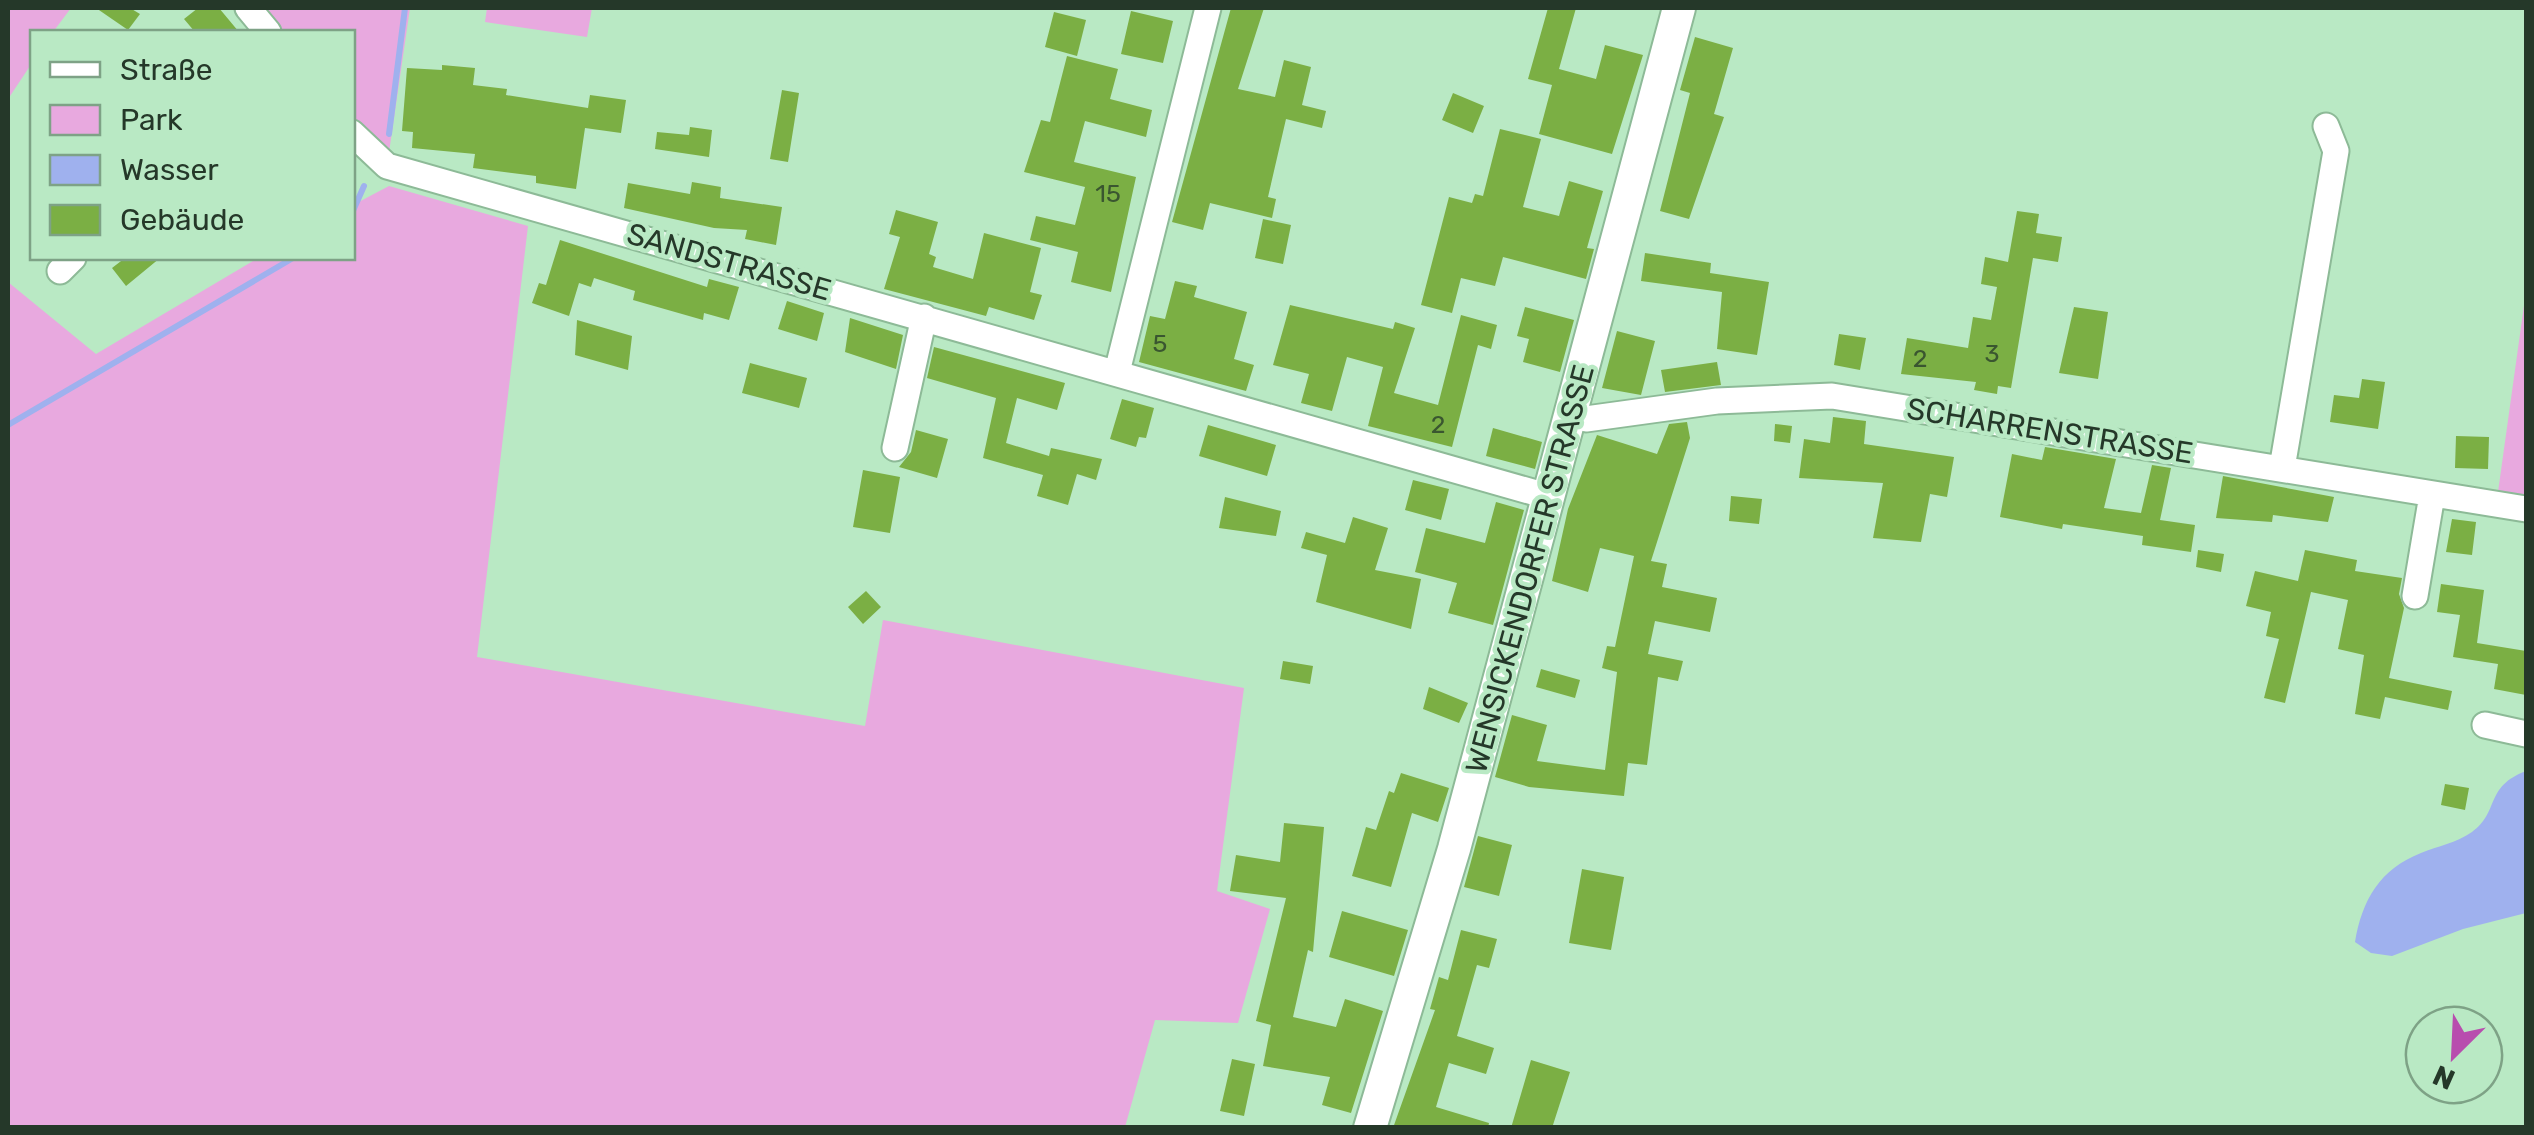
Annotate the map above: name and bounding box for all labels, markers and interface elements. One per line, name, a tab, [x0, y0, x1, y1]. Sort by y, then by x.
legend	[30, 30, 355, 260]
text: Straße	[120, 52, 213, 88]
text: Park	[120, 102, 183, 138]
text: Wasser	[120, 152, 219, 188]
house number: 15	[1095, 179, 1121, 208]
text: Gebäude	[120, 202, 244, 238]
street label: SANDSTRASSE	[623, 216, 835, 308]
house number: 5	[1153, 329, 1167, 358]
house number: 3	[1984, 339, 2000, 368]
house number: 2	[1913, 344, 1927, 373]
street label: WENSICKENDORFER STRASSE	[1458, 361, 1602, 777]
street label: SCHARRENSTRASSE	[1904, 391, 2196, 471]
house number: 2	[1431, 410, 1445, 439]
north arrow	[2404, 1005, 2504, 1105]
text: N	[2428, 1058, 2460, 1097]

